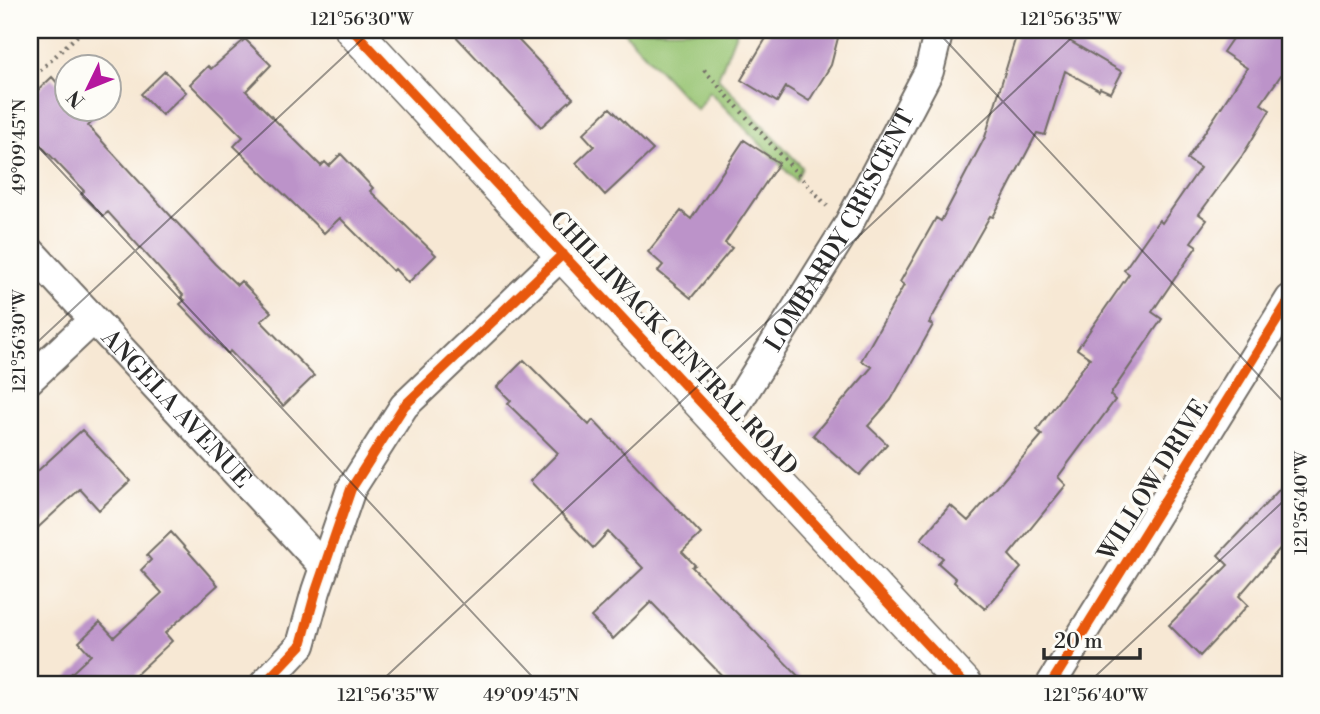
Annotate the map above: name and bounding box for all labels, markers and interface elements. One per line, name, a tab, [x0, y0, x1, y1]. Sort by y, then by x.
text: 121°56'30"W	[310, 8, 414, 31]
text: 121°56'35"W	[1020, 8, 1122, 31]
north arrow	[52, 52, 122, 122]
text: N	[62, 85, 90, 113]
text: 49°09'45"N	[8, 98, 31, 195]
street label: LOMBARDY CRESCENT	[759, 105, 922, 357]
street label: CHILLIWACK CENTRAL ROAD	[543, 205, 804, 482]
text: 121°56'30"W	[8, 289, 31, 393]
street label: ANGELA AVENUE	[94, 323, 257, 495]
street label: WILLOW DRIVE	[1092, 394, 1216, 568]
text: 121°56'40"W	[1290, 450, 1313, 555]
scale bar	[1044, 616, 1140, 660]
text: 20 m	[1054, 629, 1103, 655]
text: 121°56'35"W	[337, 684, 439, 707]
text: 49°09'45"N	[483, 684, 580, 707]
text: 121°56'40"W	[1044, 684, 1149, 707]

